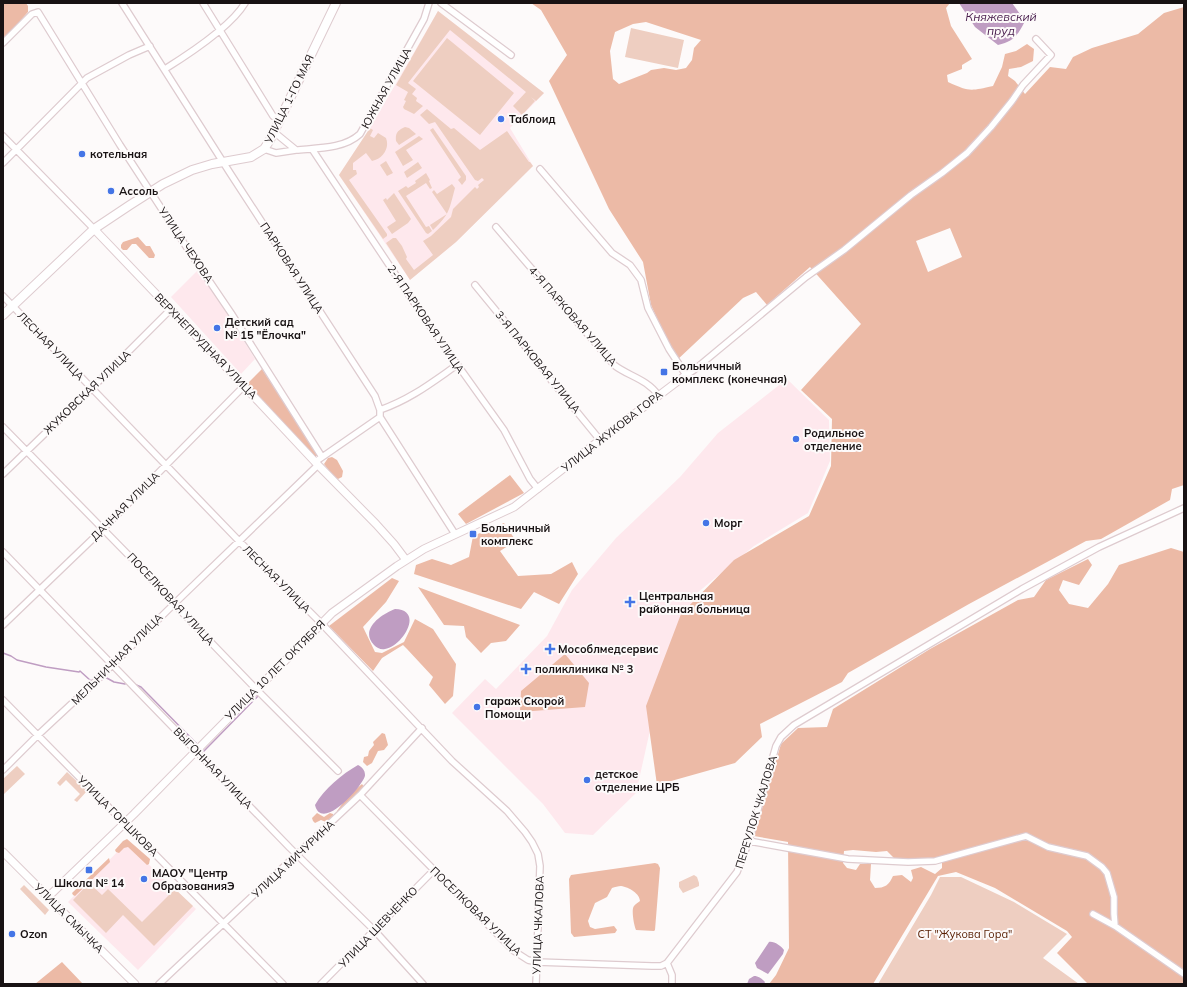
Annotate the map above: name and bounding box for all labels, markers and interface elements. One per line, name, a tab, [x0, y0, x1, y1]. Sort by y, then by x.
water label: Княжевский пруд	[965, 9, 1037, 38]
street label: ЮЖНАЯ УЛИЦА	[358, 45, 414, 131]
street label: УЛИЦА 1-ГО МАЯ	[261, 52, 317, 147]
place label: Таблоид	[509, 112, 556, 126]
marker: Таблоид	[496, 114, 506, 124]
place label: котельная	[90, 147, 147, 161]
marker: котельная	[77, 149, 87, 159]
place label: Ассоль	[119, 184, 158, 198]
marker: Ассоль	[106, 186, 116, 196]
street label: УЛИЦА ЧЕХОВА	[155, 204, 217, 286]
street label: ПАРКОВАЯ УЛИЦА	[257, 220, 327, 316]
street label: 2-Я ПАРКОВАЯ УЛИЦА	[384, 262, 468, 376]
street label: 4-Я ПАРКОВАЯ УЛИЦА	[526, 263, 620, 369]
street label: ВЕРХНЕПРУДНАЯ УЛИЦА	[152, 290, 260, 402]
street label: 3-Я ПАРКОВАЯ УЛИЦА	[492, 308, 584, 416]
street label: ЛЕСНАЯ УЛИЦА	[15, 309, 87, 383]
place label: Детский сад № 15 "Ёлочка"	[225, 315, 306, 342]
marker: Детский сад № 15 "Ёлочка"	[212, 323, 222, 333]
street label: ЖУКОВСКАЯ УЛИЦА	[41, 347, 133, 437]
place label: Больничный комплекс (конечная)	[672, 359, 787, 386]
marker: Больничный комплекс (конечная)	[659, 367, 669, 377]
street label: УЛИЦА ЖУКОВА ГОРА	[558, 387, 665, 476]
place label: Родильное отделение	[804, 426, 864, 453]
marker: Родильное отделение	[791, 434, 801, 444]
street label: ДАЧНАЯ УЛИЦА	[88, 469, 162, 543]
place label: Морг	[714, 516, 742, 530]
marker: Морг	[701, 518, 711, 528]
place label: Больничный комплекс	[481, 521, 550, 548]
marker: Больничный комплекс	[468, 529, 478, 539]
street label: ЛЕСНАЯ УЛИЦА	[240, 542, 314, 616]
street label: ПОСЕЛКОВАЯ УЛИЦА	[124, 550, 218, 648]
place label: Центральная районная больница	[639, 589, 750, 616]
marker: Центральная районная больница	[624, 596, 636, 608]
street label: МЕЛЬНИЧНАЯ УЛИЦА	[68, 610, 166, 708]
street label: УЛИЦА 10 ЛЕТ ОКТЯБРЯ	[221, 617, 328, 724]
place label: Мособлмедсервис	[558, 642, 659, 656]
marker: Мособлмедсервис	[545, 644, 555, 654]
place label: поликлиника № 3	[535, 662, 634, 676]
marker: поликлиника № 3	[520, 663, 532, 675]
place label: гараж Скорой Помощи	[485, 694, 564, 721]
marker: гараж Скорой Помощи	[472, 702, 482, 712]
street label: ВЫГОННАЯ УЛИЦА	[171, 724, 255, 812]
street label: ПЕРЕУЛОК ЧКАЛОВА	[732, 754, 780, 870]
place label: детское отделение ЦРБ	[595, 767, 680, 794]
street label: УЛИЦА ГОРШКОВА	[74, 772, 161, 859]
marker: детское отделение ЦРБ	[582, 775, 592, 785]
street label: УЛИЦА МИЧУРИНА	[248, 817, 337, 902]
street label: ПОСЕЛКОВАЯ УЛИЦА	[427, 864, 525, 958]
marker: Школа № 14	[84, 865, 94, 875]
place label: МАОУ "Центр ОбразованияЭ	[152, 866, 235, 893]
marker: МАОУ "Центр ОбразованияЭ	[139, 874, 149, 884]
street label: УЛИЦА ЧКАЛОВА	[529, 875, 547, 976]
place label: Школа № 14	[54, 876, 124, 890]
street label: УЛИЦА СМЫЧКА	[30, 879, 107, 956]
street label: УЛИЦА ШЕВЧЕНКО	[335, 883, 420, 971]
place label: Ozon	[20, 927, 47, 941]
park label: СТ "Жукова Гора"	[918, 927, 1012, 941]
marker: Ozon	[7, 929, 17, 939]

